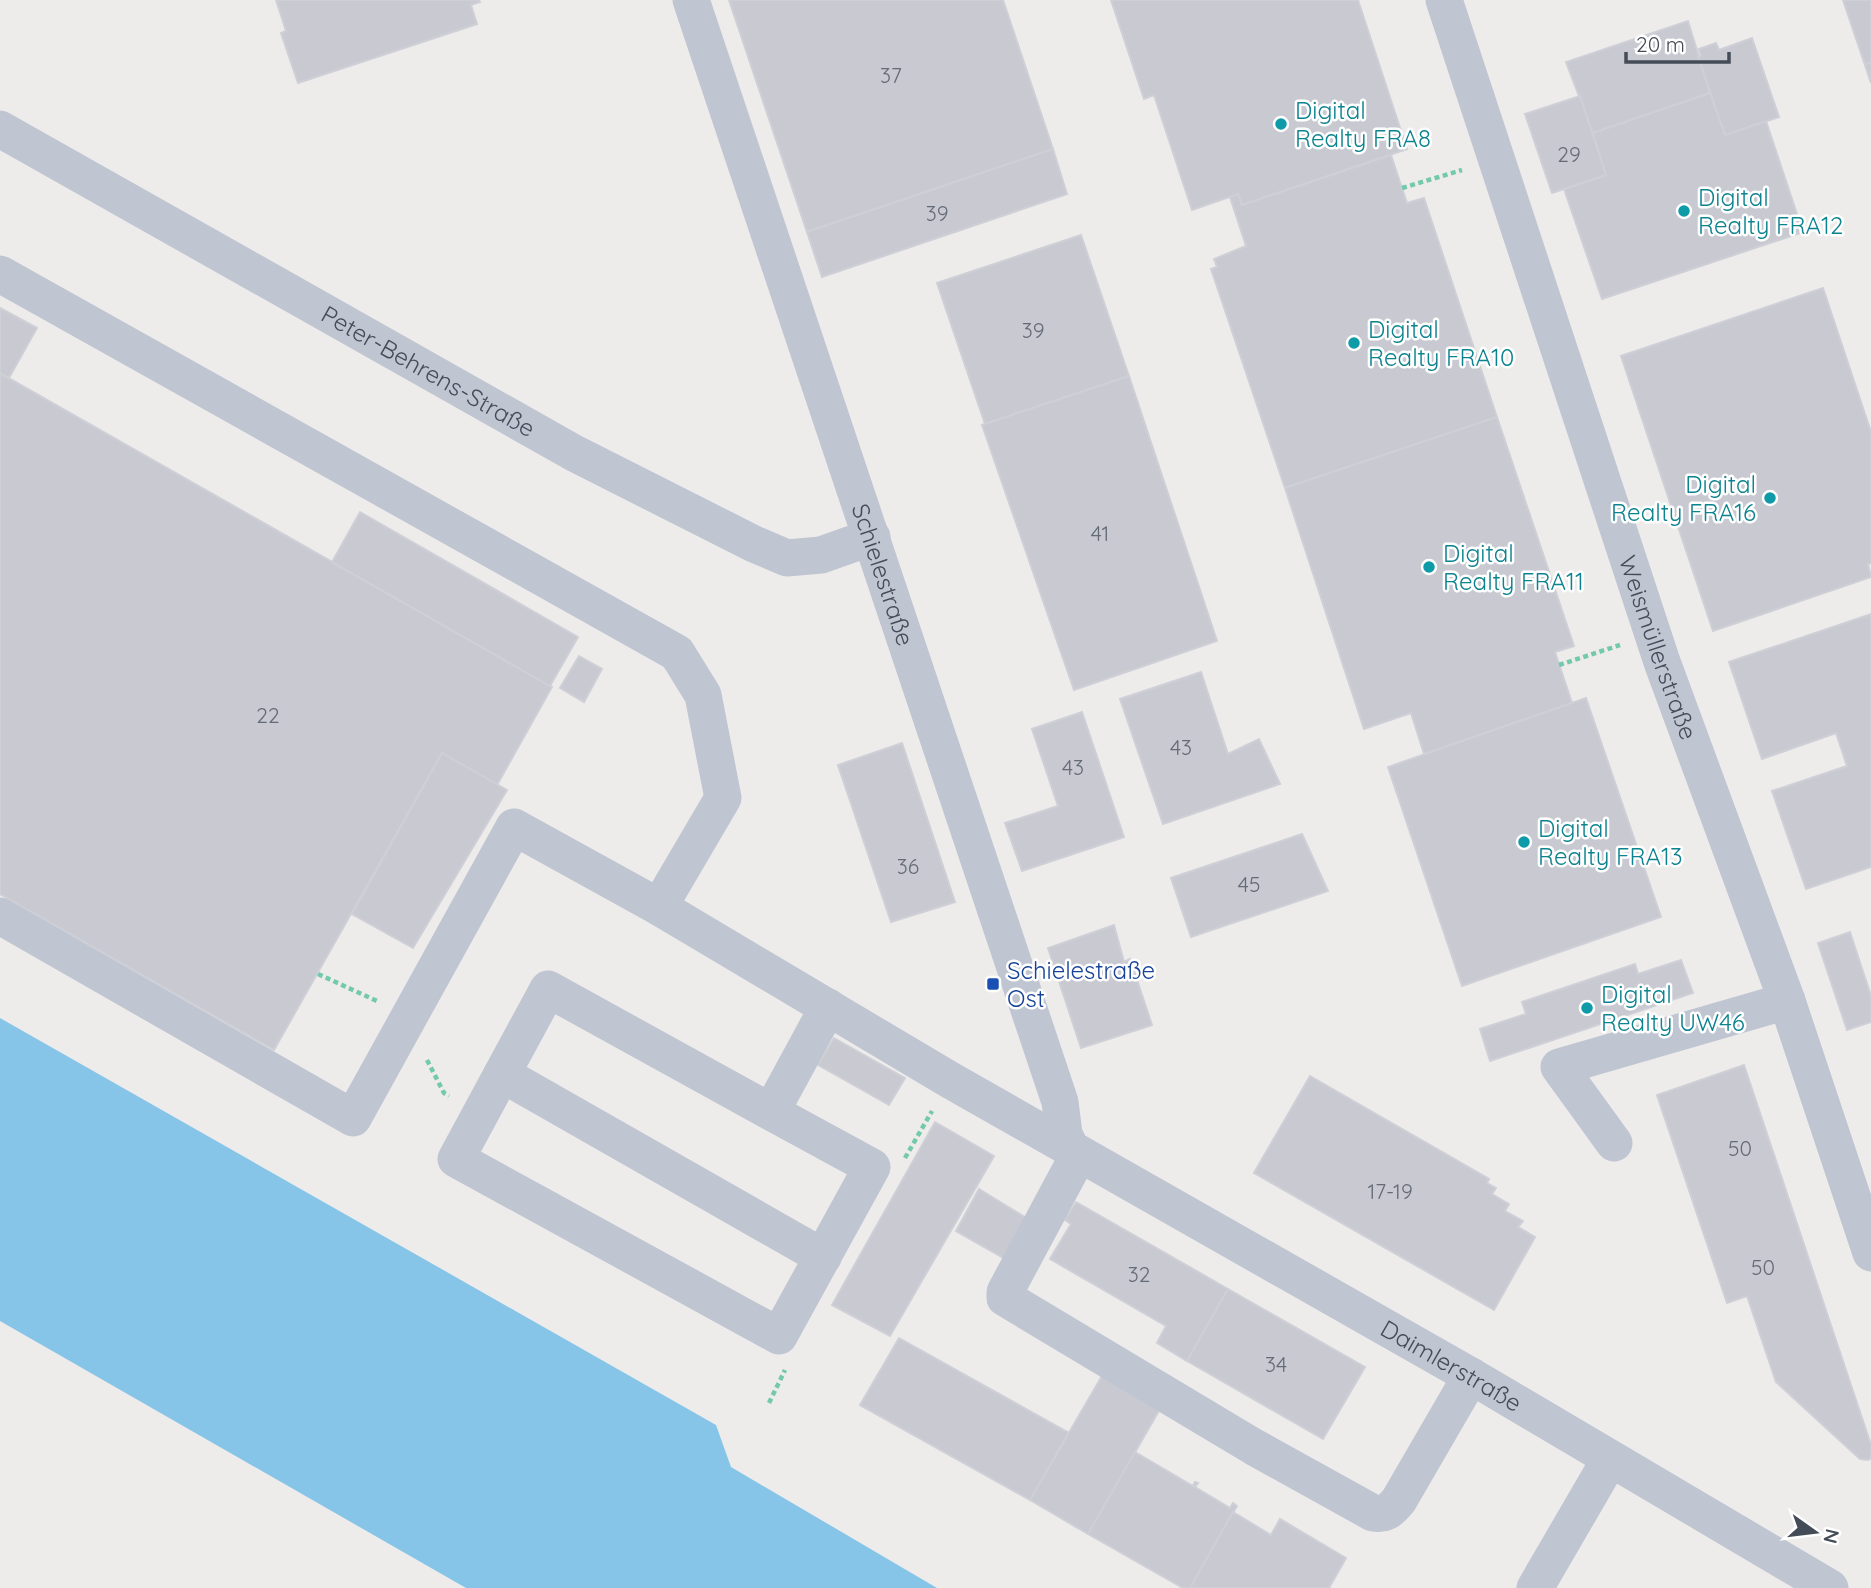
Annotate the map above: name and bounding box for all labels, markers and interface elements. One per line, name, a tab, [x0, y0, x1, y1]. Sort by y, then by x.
scale bar	[1626, 21, 1729, 65]
text: 20 m	[1636, 31, 1685, 57]
house number: 37	[880, 62, 902, 88]
place label: Digital Realty FRA8	[1295, 95, 1431, 153]
marker: Digital Realty FRA8	[1273, 116, 1289, 132]
house number: 29	[1557, 141, 1581, 167]
place label: Digital Realty FRA12	[1698, 182, 1843, 240]
house number: 39	[926, 200, 948, 226]
marker: Digital Realty FRA12	[1676, 203, 1692, 219]
street label: Peter-Behrens-Straße	[316, 299, 541, 443]
place label: Digital Realty FRA10	[1368, 314, 1514, 372]
house number: 39	[1022, 317, 1044, 343]
marker: Digital Realty FRA10	[1346, 335, 1362, 351]
place label: Digital Realty FRA16	[1611, 469, 1756, 527]
marker: Digital Realty FRA16	[1762, 490, 1778, 506]
street label: Schielestraße	[846, 500, 921, 650]
house number: 41	[1091, 520, 1109, 546]
place label: Digital Realty FRA11	[1443, 538, 1584, 596]
street label: Weismüllerstraße	[1613, 551, 1704, 744]
marker: Digital Realty FRA11	[1421, 559, 1437, 575]
house number: 22	[256, 702, 280, 728]
house number: 43	[1170, 734, 1192, 760]
house number: 43	[1062, 754, 1084, 780]
place label: Digital Realty FRA13	[1538, 813, 1683, 871]
marker: Digital Realty FRA13	[1516, 834, 1532, 850]
house number: 36	[897, 853, 919, 879]
house number: 45	[1238, 871, 1260, 897]
place label: Schielestraße Ost	[1007, 955, 1155, 1013]
marker: Schielestraße Ost	[985, 976, 1001, 992]
place label: Digital Realty UW46	[1601, 979, 1745, 1037]
marker: Digital Realty UW46	[1579, 1000, 1595, 1016]
house number: 50	[1728, 1135, 1752, 1161]
house number: 17-19	[1367, 1178, 1413, 1204]
house number: 50	[1751, 1254, 1775, 1280]
house number: 32	[1128, 1261, 1150, 1287]
street label: Daimlerstraße	[1375, 1313, 1527, 1418]
house number: 34	[1265, 1351, 1287, 1377]
north arrow	[1780, 1497, 1850, 1567]
text: N	[1818, 1526, 1845, 1546]

